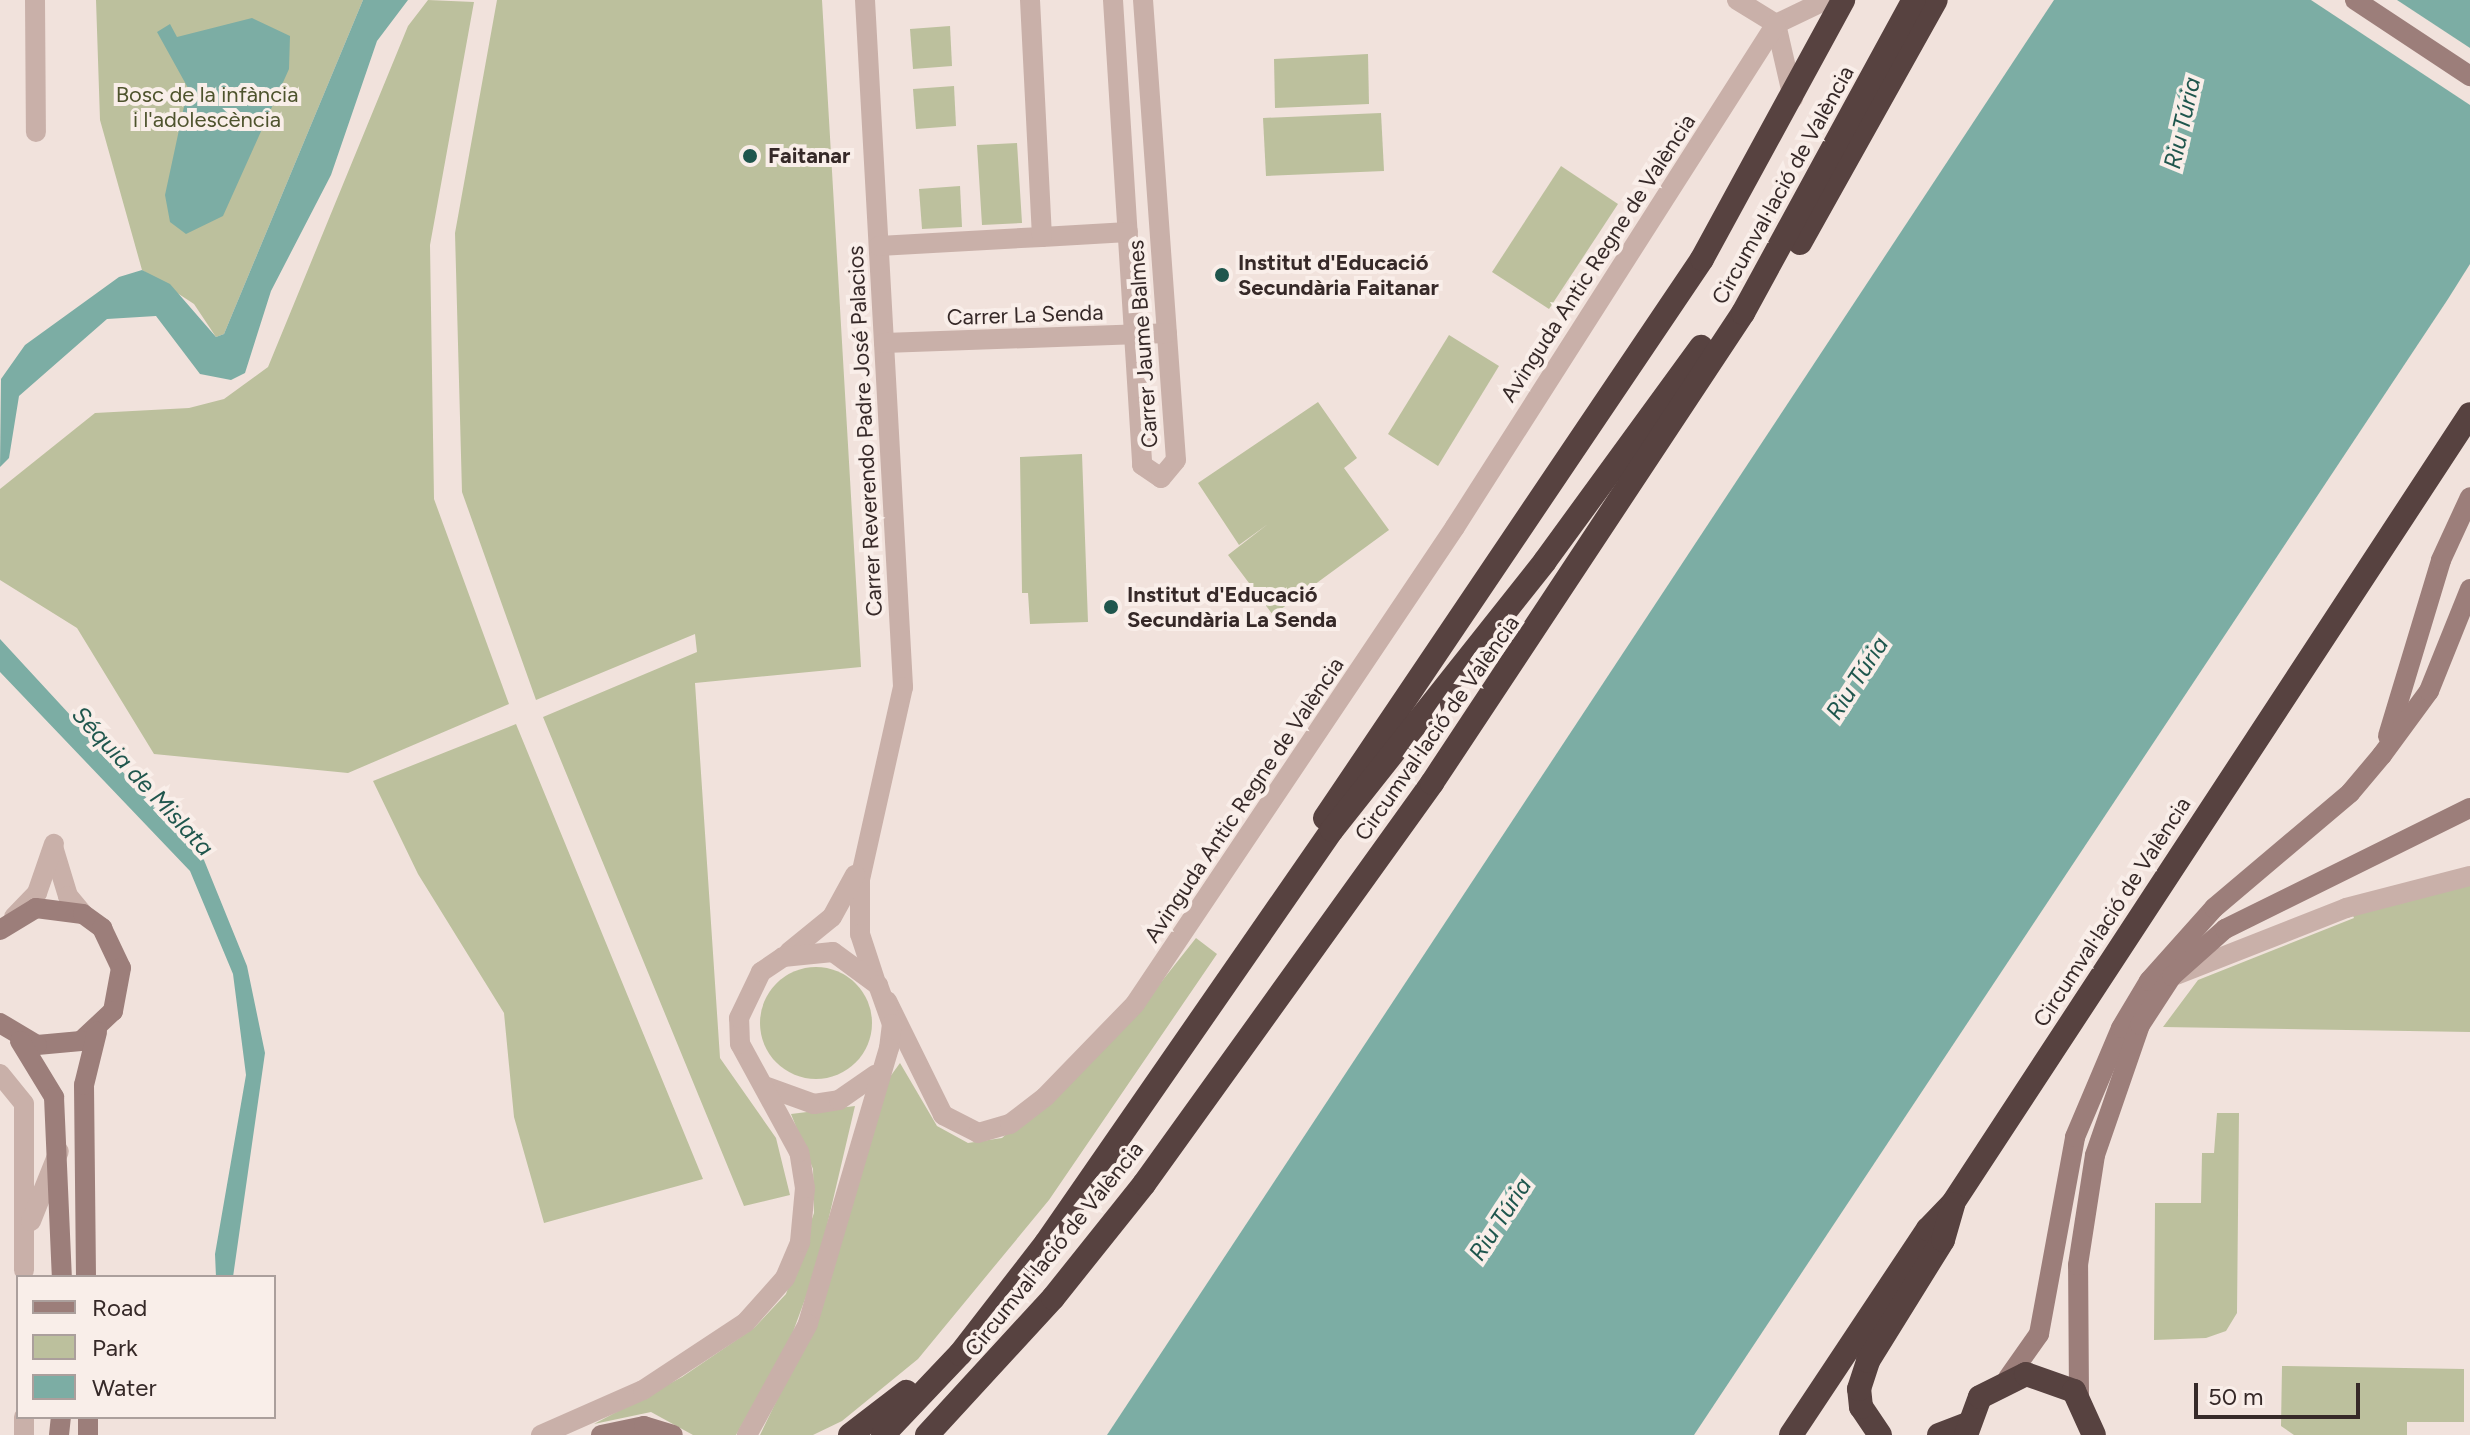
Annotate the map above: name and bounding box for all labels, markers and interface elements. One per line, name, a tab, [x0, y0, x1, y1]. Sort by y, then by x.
street label: Circumval·lació de València	[1706, 61, 1860, 309]
water label: Riu Túria	[2157, 74, 2207, 172]
park label: Bosc de la infància i l'adolescència	[116, 81, 298, 132]
street label: Avinguda Antic Regne de València	[1495, 109, 1701, 407]
place label: Faitanar	[768, 143, 850, 169]
marker: Faitanar	[739, 145, 761, 167]
street label: Carrer Jaume Balmes	[1123, 239, 1163, 449]
street label: Carrer Reverendo Padre José Palacios	[842, 245, 888, 617]
place label: Institut d'Educació Secundària Faitanar	[1238, 249, 1439, 300]
marker: Institut d'Educació Secundària Faitanar	[1213, 266, 1231, 284]
street label: Carrer La Senda	[946, 299, 1104, 331]
place label: Institut d'Educació Secundària La Senda	[1127, 581, 1337, 632]
marker: Institut d'Educació Secundària La Senda	[1102, 598, 1120, 616]
street label: Circumval·lació de València	[1349, 610, 1525, 846]
water label: Riu Túria	[1820, 631, 1894, 725]
street label: Avinguda Antic Regne de València	[1139, 653, 1349, 947]
water label: Séquia de Mislata	[66, 700, 220, 862]
street label: Circumval·lació de València	[2028, 792, 2196, 1032]
street label: Circumval·lació de València	[959, 1136, 1149, 1362]
water label: Riu Túria	[1463, 1172, 1537, 1266]
legend	[16, 1275, 276, 1419]
text: Road	[92, 1293, 147, 1322]
text: Park	[92, 1333, 138, 1362]
scale bar	[2198, 1367, 2364, 1417]
text: Water	[92, 1373, 157, 1402]
text: 50 m	[2208, 1382, 2264, 1411]

